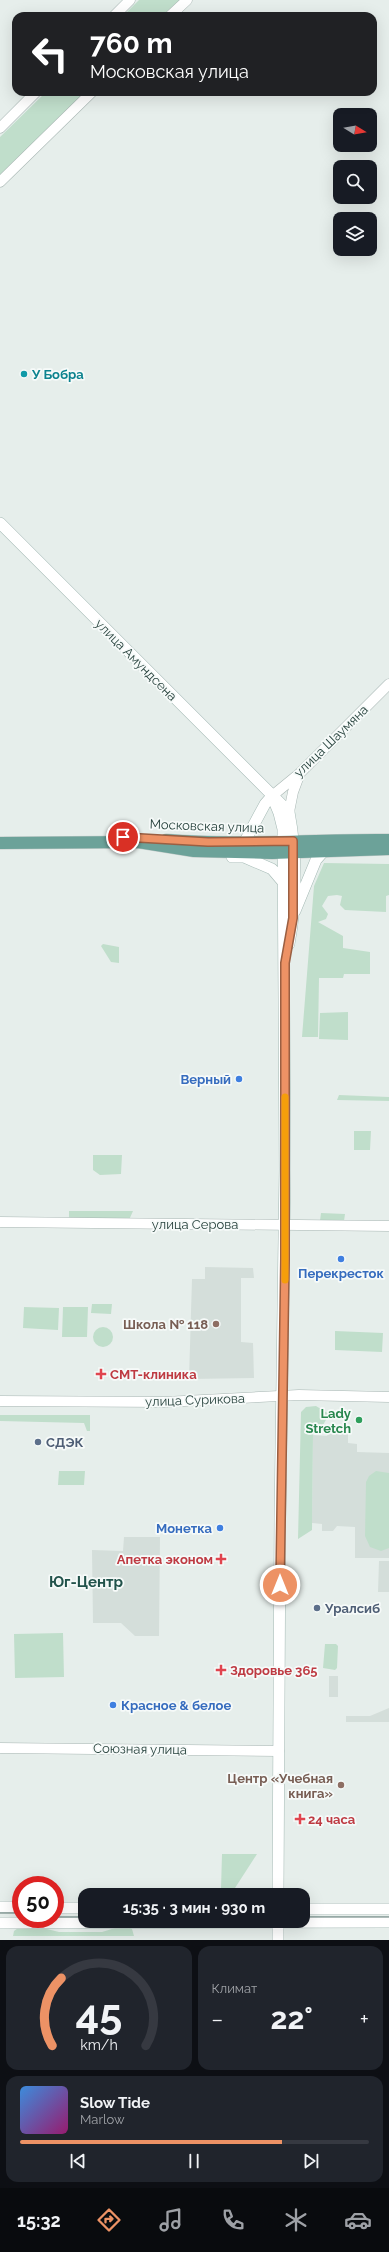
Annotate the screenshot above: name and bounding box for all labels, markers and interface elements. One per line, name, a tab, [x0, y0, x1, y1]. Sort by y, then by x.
text: 760 m	[90, 27, 173, 60]
icon: left	[24, 28, 76, 80]
text: Московская улица	[90, 61, 249, 82]
north arrow	[333, 108, 377, 152]
map controls	[333, 108, 377, 256]
button: search	[333, 160, 377, 204]
button: layers	[333, 212, 377, 256]
place label: У Бобра	[31, 367, 84, 382]
marker: У Бобра	[19, 369, 29, 379]
street label: улица Амундсена	[92, 616, 180, 704]
street label: улица Шаумяна	[291, 702, 371, 780]
street label: Московская улица	[149, 817, 265, 835]
pin	[106, 820, 140, 854]
icon: arrive	[112, 826, 134, 848]
place label: Верный	[180, 1072, 231, 1087]
marker: Верный	[234, 1074, 244, 1084]
street label: улица Серова	[152, 1217, 238, 1232]
marker: Перекресток	[336, 1254, 346, 1264]
place label: Перекресток	[298, 1266, 384, 1281]
place label: Школа № 118	[123, 1317, 208, 1332]
marker: Школа № 118	[211, 1319, 221, 1329]
place label: СМТ-клиника	[110, 1367, 197, 1382]
marker: СМТ-клиника	[95, 1368, 107, 1380]
street label: улица Сурикова	[145, 1391, 245, 1409]
place label: Lady Stretch	[305, 1406, 351, 1436]
marker: Lady Stretch	[354, 1415, 364, 1425]
place label: СДЭК	[46, 1435, 83, 1450]
marker: СДЭК	[33, 1437, 43, 1447]
place label: Монетка	[156, 1521, 213, 1536]
marker: Монетка	[215, 1523, 225, 1533]
place label: Апетка эконом	[117, 1552, 213, 1567]
marker: Апетка эконом	[216, 1554, 226, 1564]
position arrow	[259, 1564, 301, 1606]
district label: Юг-Центр	[49, 1573, 123, 1591]
place label: Уралсиб	[324, 1601, 380, 1616]
marker: Уралсиб	[312, 1603, 322, 1613]
place label: Здоровье 365	[230, 1663, 317, 1678]
marker: Здоровье 365	[215, 1664, 227, 1676]
place label: Красное & белое	[121, 1698, 231, 1713]
marker: Красное & белое	[108, 1700, 118, 1710]
street label: Союзная улица	[93, 1741, 187, 1757]
place label: Центр «Учебная книга»	[227, 1771, 333, 1801]
marker: Центр «Учебная книга»	[336, 1780, 346, 1790]
place label: 24 часа	[308, 1812, 356, 1827]
marker: 24 часа	[295, 1814, 305, 1824]
speed limit sign: 50	[12, 1876, 64, 1928]
text: 15:35 · 3 мин · 930 m	[123, 1899, 265, 1917]
text: Климат	[212, 1981, 257, 1996]
text: 45	[75, 1990, 122, 2039]
text: 22°	[271, 2001, 313, 2036]
text: −	[212, 2006, 223, 2032]
text: +	[360, 2006, 369, 2032]
text: km/h	[80, 2037, 118, 2053]
text: Slow Tide	[80, 2094, 150, 2112]
text: Marlow	[80, 2112, 125, 2127]
icon: previous	[67, 2150, 89, 2172]
icon: pause	[183, 2150, 205, 2172]
icon: next	[300, 2150, 322, 2172]
icon: directions	[95, 2206, 123, 2234]
icon: music	[157, 2206, 185, 2234]
icon: phone	[219, 2206, 247, 2234]
icon: climate	[282, 2206, 310, 2234]
icon: car	[344, 2206, 372, 2234]
text: 15:32	[17, 2210, 61, 2231]

